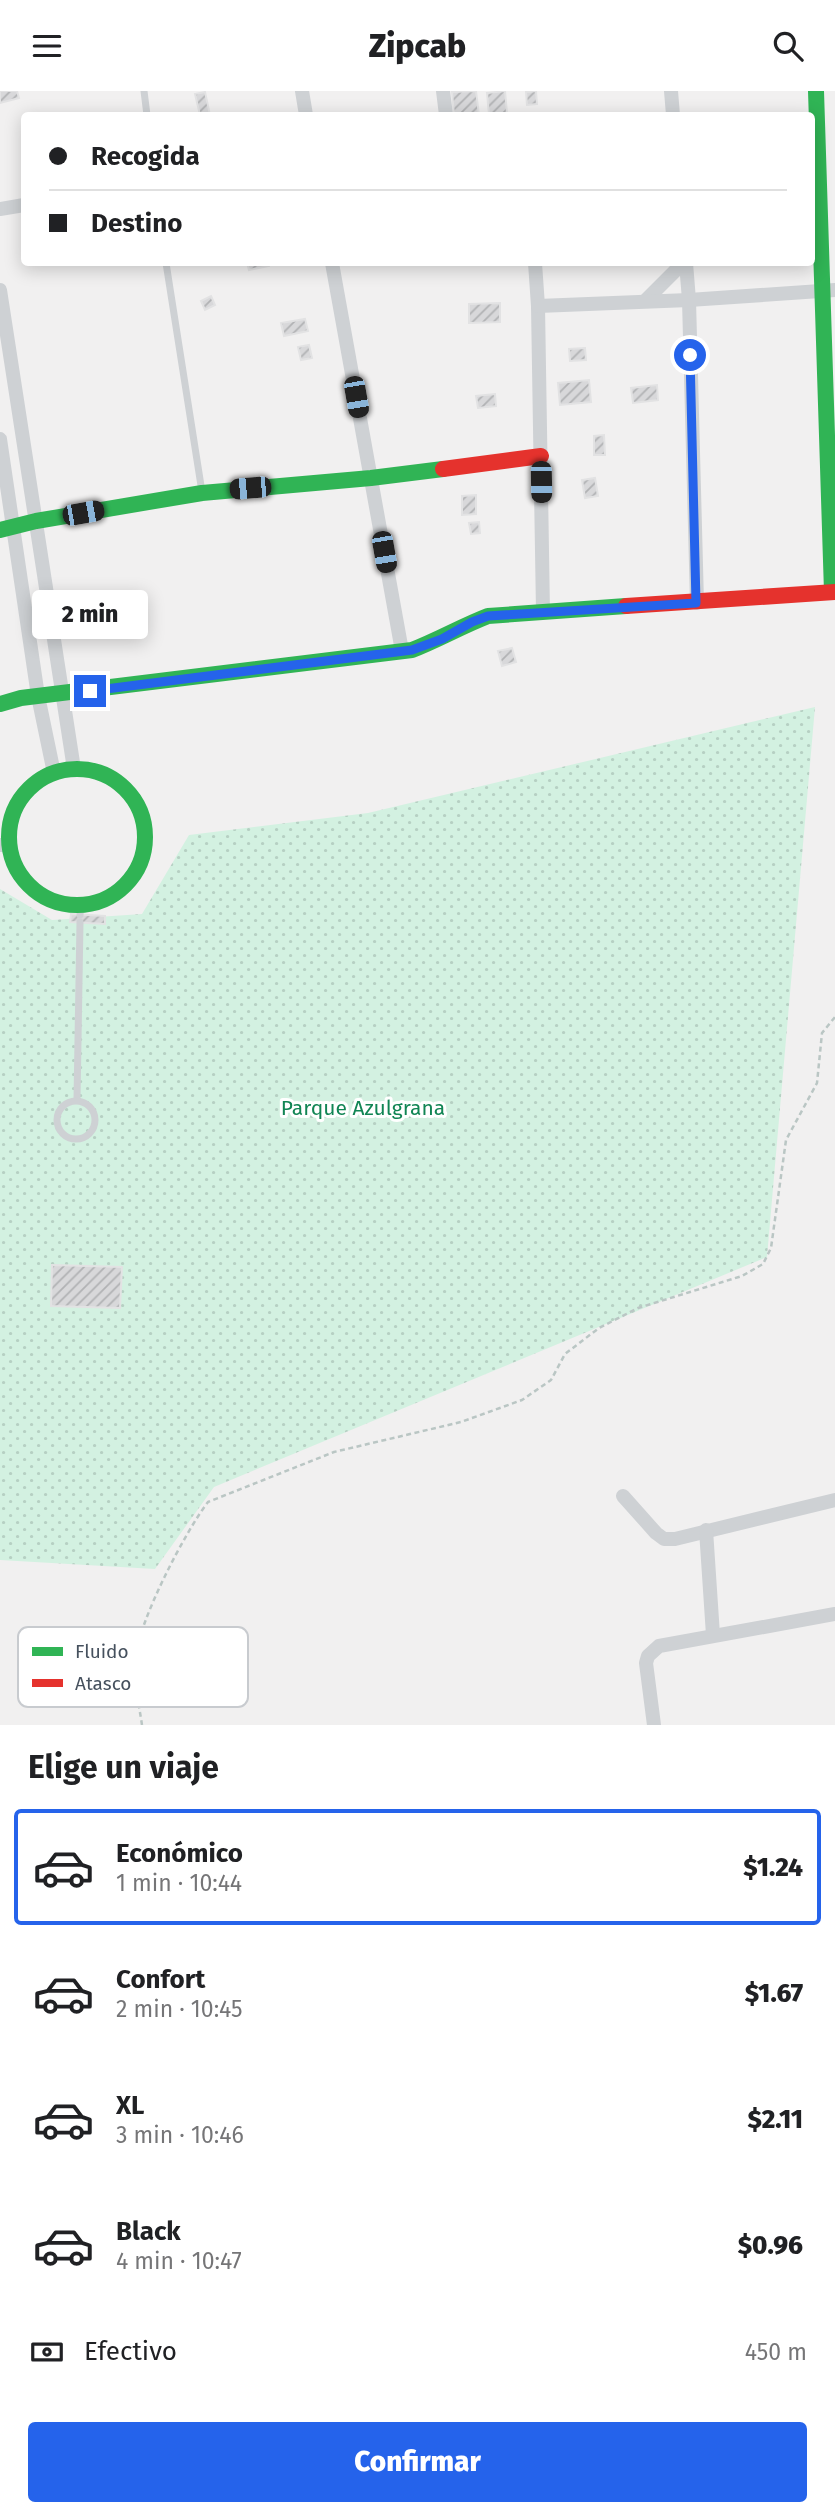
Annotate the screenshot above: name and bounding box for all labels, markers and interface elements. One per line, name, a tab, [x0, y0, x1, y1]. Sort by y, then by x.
icon: menu	[28, 27, 66, 65]
text: Zipcab	[369, 27, 466, 65]
icon: search	[769, 27, 807, 65]
text: Recogida	[91, 141, 200, 172]
text: Destino	[91, 208, 182, 239]
route start	[674, 339, 706, 371]
car	[343, 374, 370, 420]
car	[531, 461, 552, 503]
car	[229, 476, 272, 500]
car	[61, 499, 106, 527]
car	[371, 529, 398, 575]
callout: 2 min	[32, 589, 148, 639]
text: 2 min	[62, 600, 118, 628]
route end	[74, 675, 106, 707]
park label: Parque Azulgrana	[281, 1095, 445, 1121]
legend	[18, 1627, 248, 1707]
text: Fluido	[75, 1640, 129, 1663]
text: Atasco	[75, 1672, 131, 1695]
text: Elige un viaje	[28, 1748, 219, 1786]
icon: car	[32, 1836, 95, 1899]
text: Económico	[116, 1838, 243, 1869]
text: $1.24	[743, 1852, 803, 1883]
text: 1 min · 10:44	[116, 1869, 242, 1897]
icon: car	[32, 1962, 95, 2025]
text: Confort	[116, 1964, 205, 1995]
text: $1.67	[745, 1978, 803, 2009]
text: 2 min · 10:45	[116, 1995, 243, 2023]
icon: car	[32, 2088, 95, 2151]
text: XL	[116, 2090, 144, 2121]
text: $2.11	[747, 2104, 803, 2135]
text: 3 min · 10:46	[116, 2121, 244, 2149]
icon: car	[32, 2214, 95, 2277]
text: Black	[116, 2216, 181, 2247]
text: $0.96	[738, 2230, 803, 2261]
text: 4 min · 10:47	[116, 2247, 242, 2275]
icon: cash	[28, 2333, 66, 2371]
text: Efectivo	[84, 2336, 177, 2367]
text: 450 m	[745, 2338, 807, 2366]
button: Confirmar	[28, 2422, 807, 2502]

